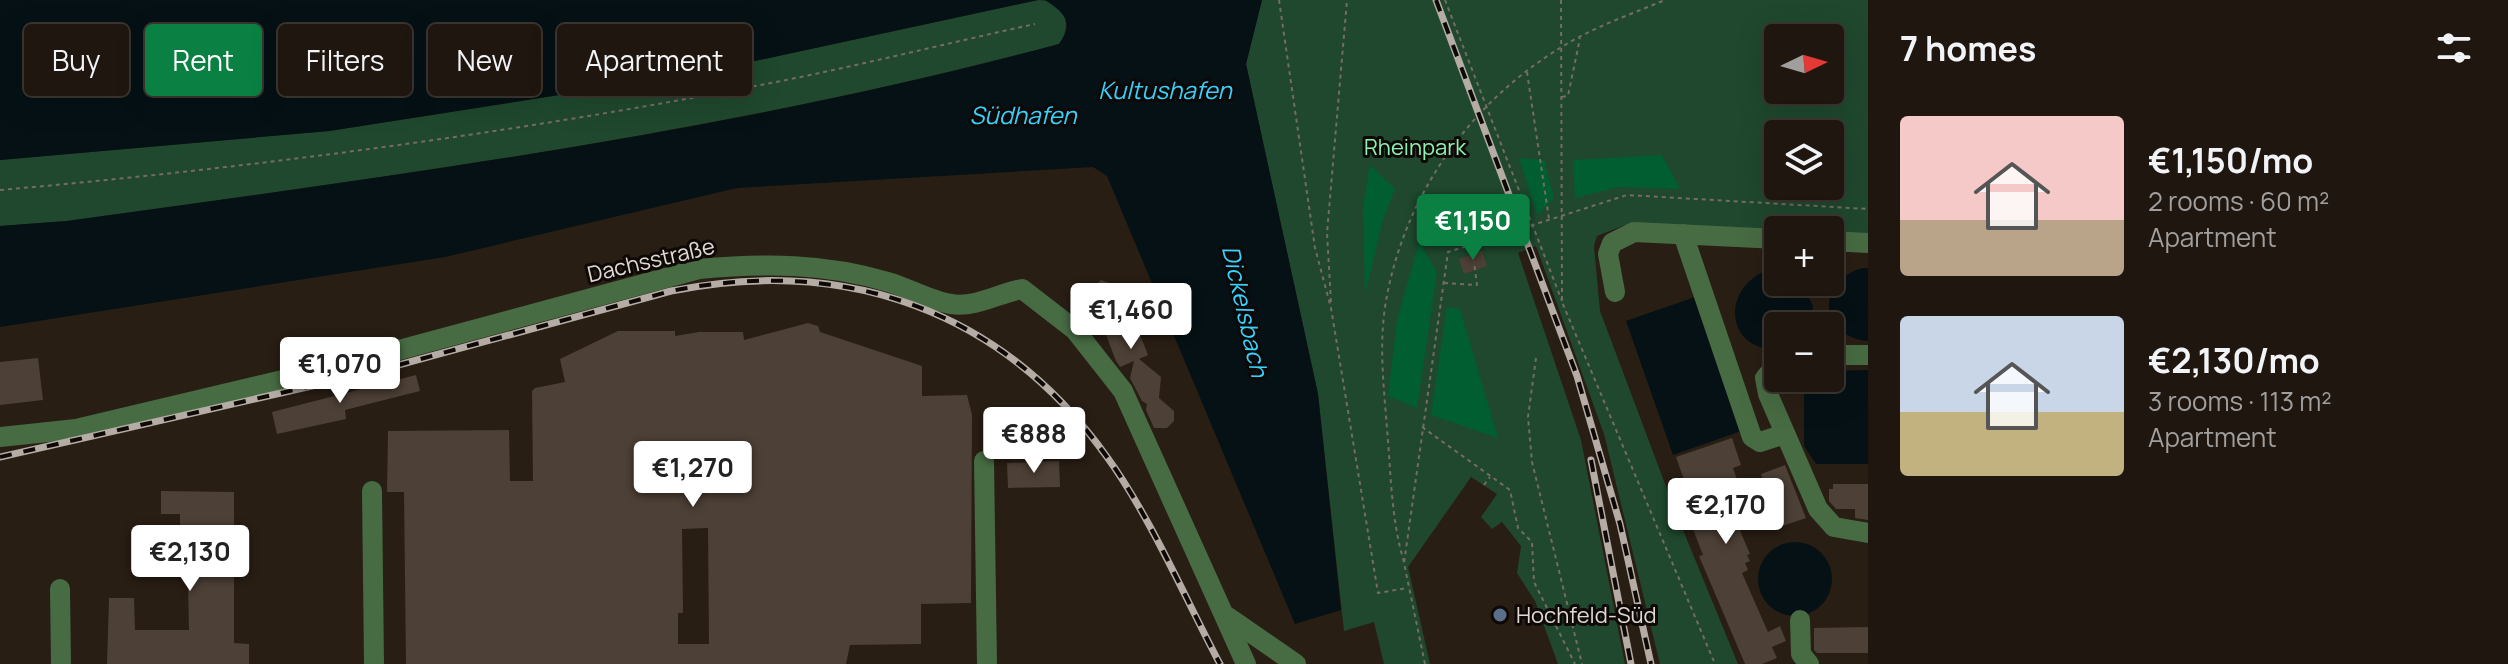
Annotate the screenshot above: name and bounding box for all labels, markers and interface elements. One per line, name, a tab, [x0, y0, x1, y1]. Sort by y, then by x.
chip: Buy	[24, 24, 129, 96]
chip: Rent	[145, 24, 262, 96]
chip: Filters	[278, 24, 412, 96]
chip: New	[428, 24, 541, 96]
chip: Apartment	[557, 24, 752, 96]
north arrow	[1764, 24, 1844, 104]
map controls	[1764, 24, 1844, 392]
text: 7 homes	[1900, 25, 2036, 71]
icon: filters	[2432, 26, 2476, 70]
water label: Kultushafen	[1098, 73, 1232, 106]
water label: Südhafen	[970, 98, 1077, 131]
button: layers	[1764, 120, 1844, 200]
park label: Rheinpark	[1364, 132, 1467, 162]
text: €1,150/mo	[2148, 137, 2313, 183]
icon: home	[1964, 148, 2060, 244]
text: 2 rooms · 60 m²	[2148, 183, 2330, 219]
pin: €1,150	[1408, 194, 1538, 262]
text: €1,150	[1435, 202, 1511, 238]
button: +	[1764, 216, 1844, 296]
text: Apartment	[2148, 219, 2277, 255]
street label: Dachsstraße	[584, 231, 718, 289]
water label: Dickelsbach	[1215, 242, 1277, 381]
pin: €1,460	[1066, 283, 1196, 351]
text: €1,460	[1088, 291, 1174, 327]
button: −	[1764, 312, 1844, 392]
pin: €1,070	[275, 337, 405, 405]
text: €2,130/mo	[2148, 337, 2320, 383]
text: €1,070	[298, 345, 382, 381]
icon: home	[1964, 348, 2060, 444]
text: 3 rooms · 113 m²	[2148, 383, 2332, 419]
pin: €888	[987, 407, 1081, 475]
text: €888	[1001, 415, 1067, 451]
text: Apartment	[2148, 419, 2277, 455]
pin: €1,270	[628, 441, 758, 509]
text: €1,270	[652, 449, 734, 485]
pin: €2,170	[1661, 478, 1791, 546]
text: €2,170	[1686, 486, 1766, 522]
pin: €2,130	[125, 525, 255, 593]
text: €2,130	[149, 533, 231, 569]
place label: Hochfeld-Süd	[1516, 600, 1657, 630]
marker: Hochfeld-Süd	[1491, 606, 1509, 624]

